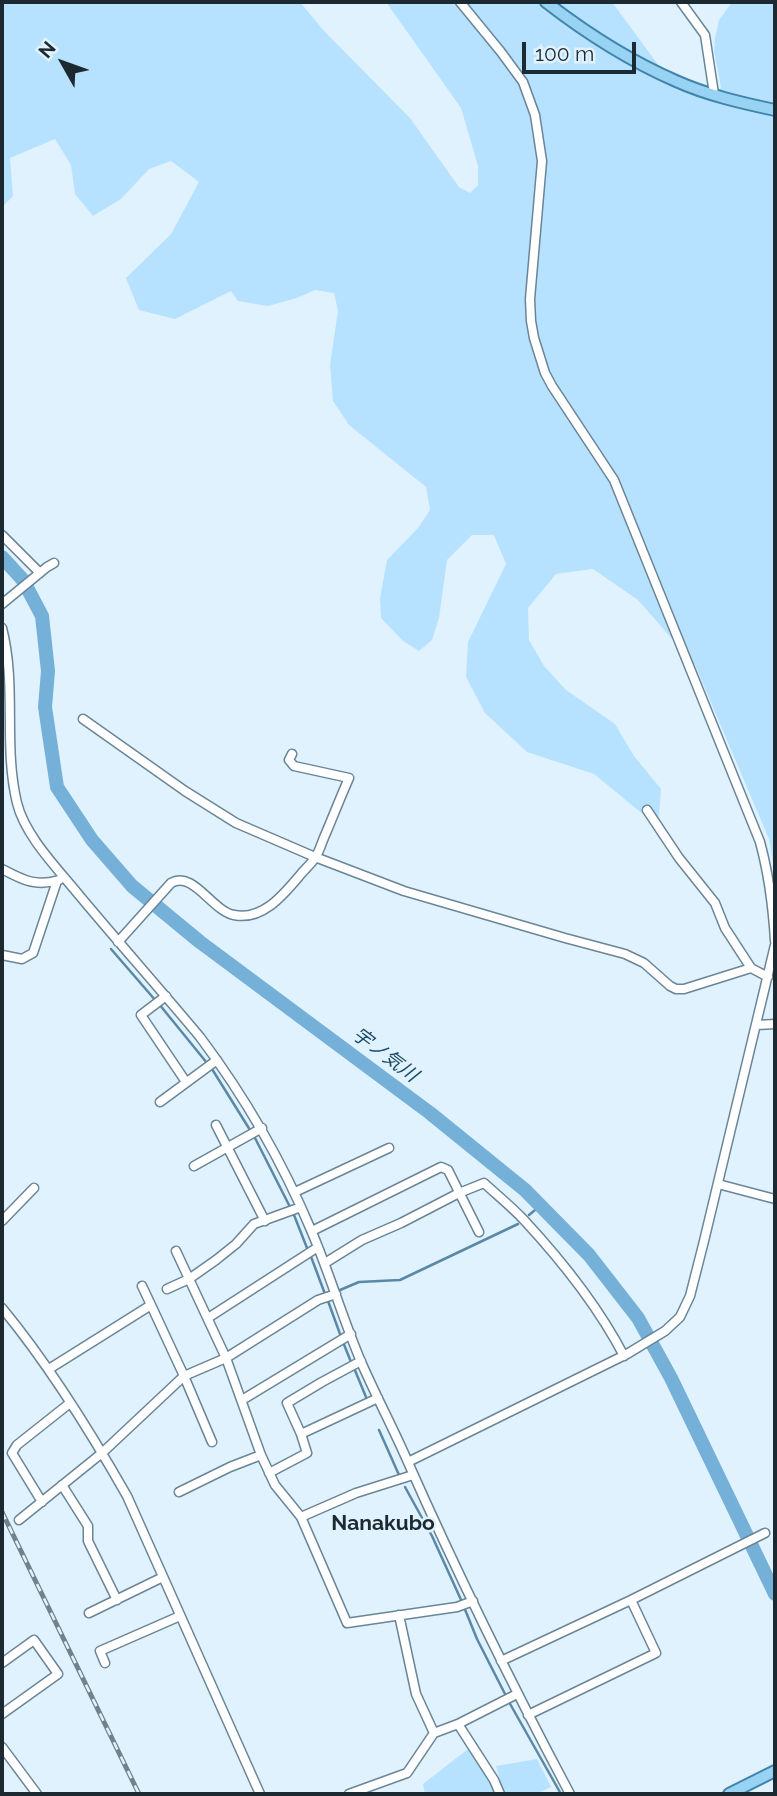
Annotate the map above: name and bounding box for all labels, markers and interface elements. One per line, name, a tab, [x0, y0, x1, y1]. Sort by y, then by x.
north arrow	[28, 28, 98, 98]
scale bar	[525, 28, 639, 72]
text: N	[34, 37, 60, 62]
text: 100 m	[535, 41, 594, 66]
water label: 宇ノ気川	[348, 1023, 422, 1087]
district label: Nanakubo	[331, 1511, 435, 1537]

